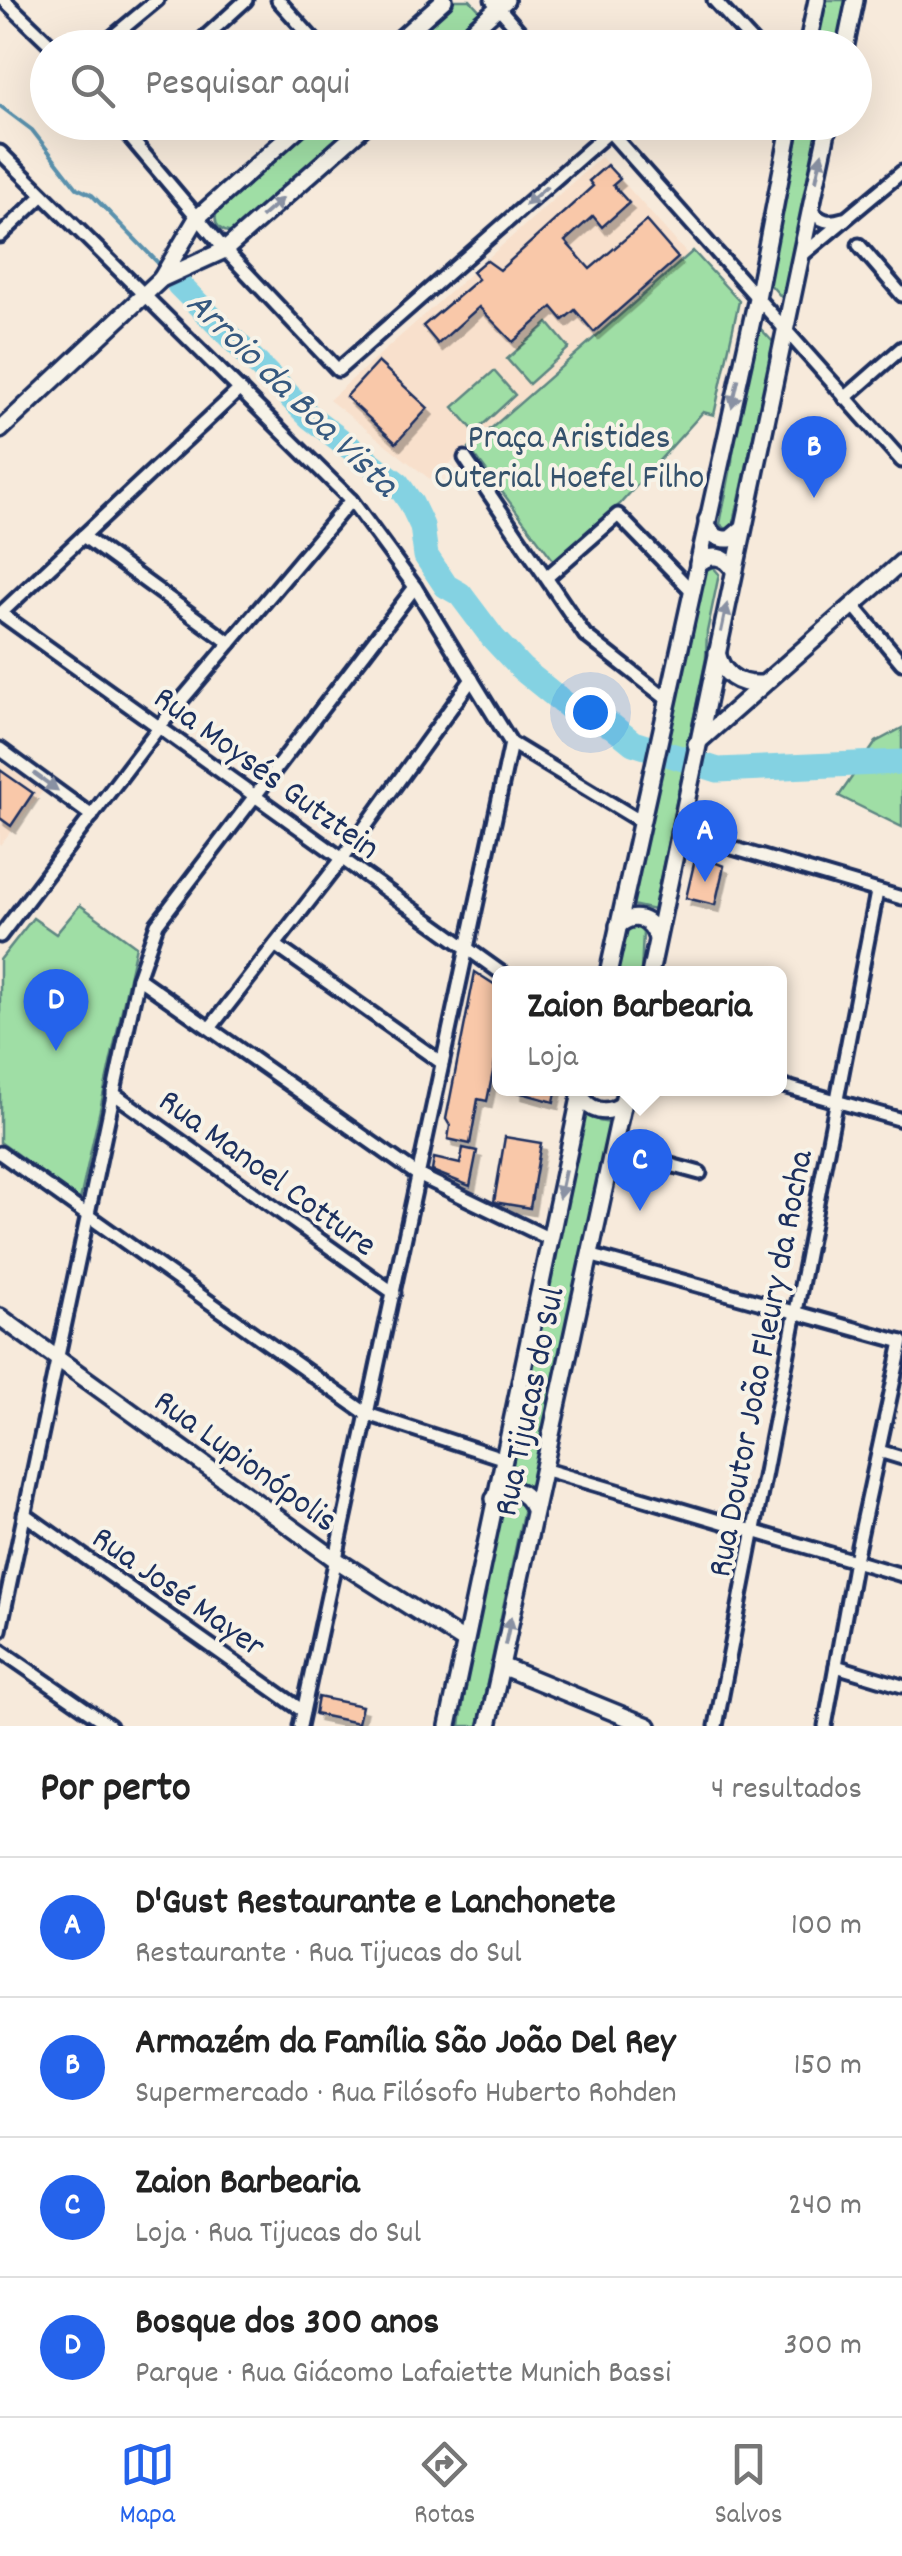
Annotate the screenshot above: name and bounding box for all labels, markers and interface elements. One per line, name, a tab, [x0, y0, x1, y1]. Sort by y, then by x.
search box	[30, 30, 872, 140]
icon: search	[65, 58, 120, 113]
text: Pesquisar aqui	[145, 58, 350, 113]
one-way arrow	[812, 151, 828, 182]
one-way arrow	[523, 185, 548, 207]
one-way arrow	[259, 198, 284, 220]
water label: Arroio da Boa Vista	[171, 280, 411, 514]
one-way arrow	[727, 378, 742, 409]
park label: Praça Aristides Outerial Hoefel Filho	[434, 415, 704, 505]
pin: B	[782, 416, 846, 498]
one-way arrow	[716, 602, 732, 633]
street label: Rua Moysés Gutztein	[141, 676, 389, 874]
your location	[565, 687, 616, 738]
one-way arrow	[33, 772, 59, 792]
pin: A	[672, 800, 738, 882]
popup	[492, 966, 787, 1096]
pin: D	[23, 968, 88, 1051]
text: Zaion Barbearia	[527, 981, 752, 1036]
text: Loja	[527, 1036, 578, 1082]
street label: Rua Manoel Cotture	[147, 1079, 386, 1271]
pin: C	[608, 1128, 672, 1211]
street label: Rua Doutor João Fleury da Rocha	[697, 1146, 829, 1582]
one-way arrow	[553, 1169, 569, 1200]
street label: Rua Tijucas do Sul	[483, 1283, 581, 1521]
street label: Rua Lupionópolis	[142, 1379, 347, 1547]
street label: Rua José Mayer	[80, 1516, 274, 1673]
one-way arrow	[501, 1615, 516, 1646]
text: Por perto	[40, 1761, 191, 1821]
text: 4 resultados	[711, 1768, 862, 1814]
text: D'Gust Restaurante e Lanchonete	[135, 1877, 616, 1932]
text: A	[64, 1904, 81, 1950]
text: 100 m	[791, 1904, 862, 1950]
text: Restaurante · Rua Tijucas do Sul	[135, 1932, 522, 1978]
text: Armazém da Família São João Del Rey	[135, 2017, 675, 2072]
text: B	[65, 2044, 80, 2090]
text: 150 m	[793, 2044, 862, 2090]
text: Supermercado · Rua Filósofo Huberto Rohden	[135, 2072, 677, 2118]
text: Zaion Barbearia	[135, 2157, 360, 2212]
text: C	[65, 2184, 80, 2230]
text: 240 m	[788, 2184, 862, 2230]
text: Loja · Rua Tijucas do Sul	[135, 2212, 421, 2258]
text: Bosque dos 300 anos	[135, 2297, 439, 2352]
text: D	[64, 2324, 81, 2370]
text: 300 m	[784, 2324, 862, 2370]
text: Parque · Rua Giácomo Lafaiette Munich Bassi	[135, 2352, 671, 2398]
tab: Mapa	[119, 2437, 175, 2537]
tab: Rotas	[414, 2437, 475, 2537]
tab: Salvos	[714, 2437, 782, 2537]

